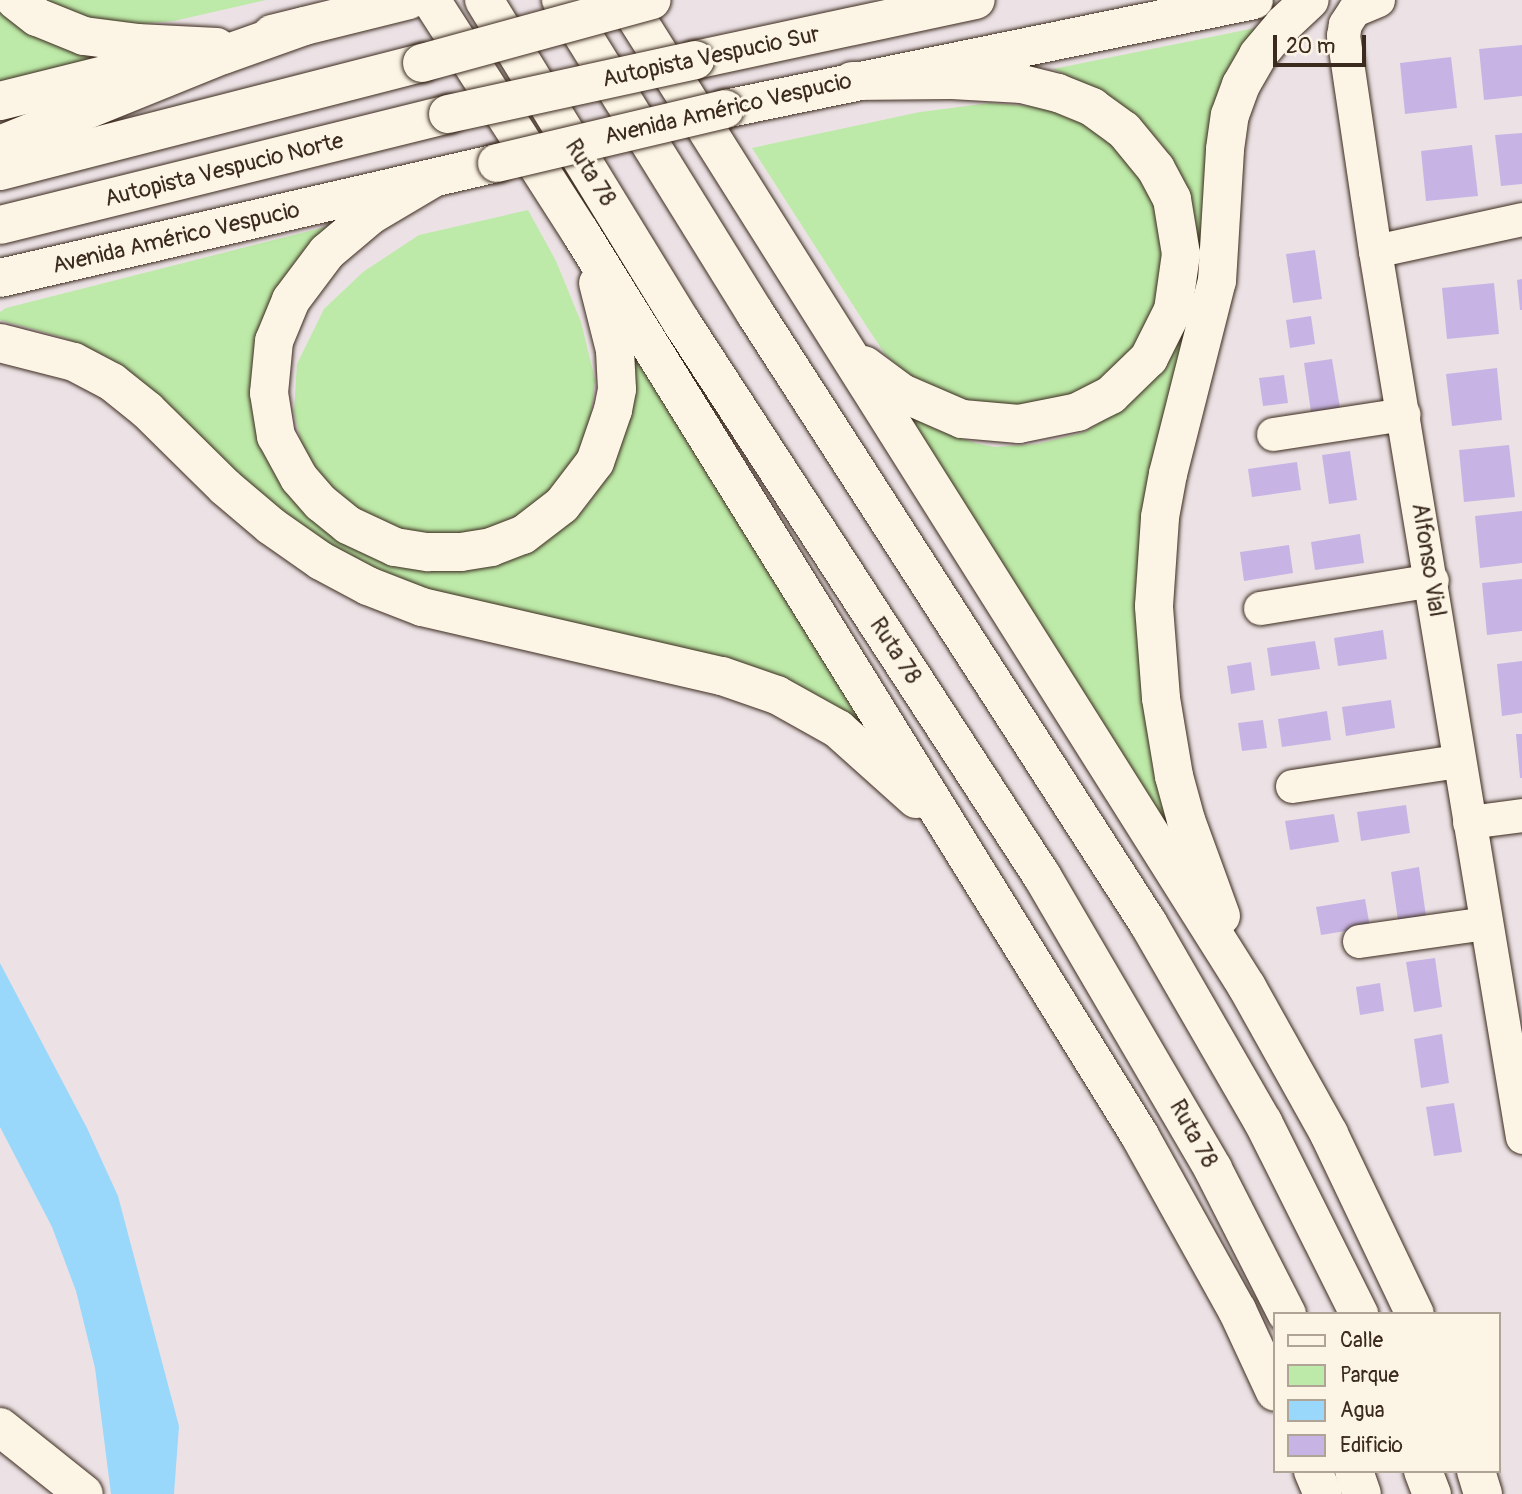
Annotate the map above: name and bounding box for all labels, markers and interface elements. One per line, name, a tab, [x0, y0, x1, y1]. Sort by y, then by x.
street label: Autopista Vespucio Sur	[600, 20, 822, 94]
scale bar	[1277, 21, 1370, 65]
text: 20 m	[1286, 33, 1335, 60]
street label: Avenida Américo Vespucio	[602, 67, 854, 151]
street label: Autopista Vespucio Norte	[102, 127, 346, 213]
street label: Ruta 78	[559, 134, 621, 212]
street label: Avenida Américo Vespucio	[50, 196, 302, 280]
street label: Alfonso Vial	[1405, 501, 1451, 619]
street label: Ruta 78	[863, 613, 927, 689]
street label: Ruta 78	[1163, 1095, 1223, 1173]
legend	[1274, 1312, 1501, 1473]
text: Calle	[1340, 1327, 1383, 1354]
text: Parque	[1340, 1362, 1399, 1389]
text: Agua	[1340, 1397, 1385, 1424]
text: Edificio	[1340, 1432, 1403, 1459]

